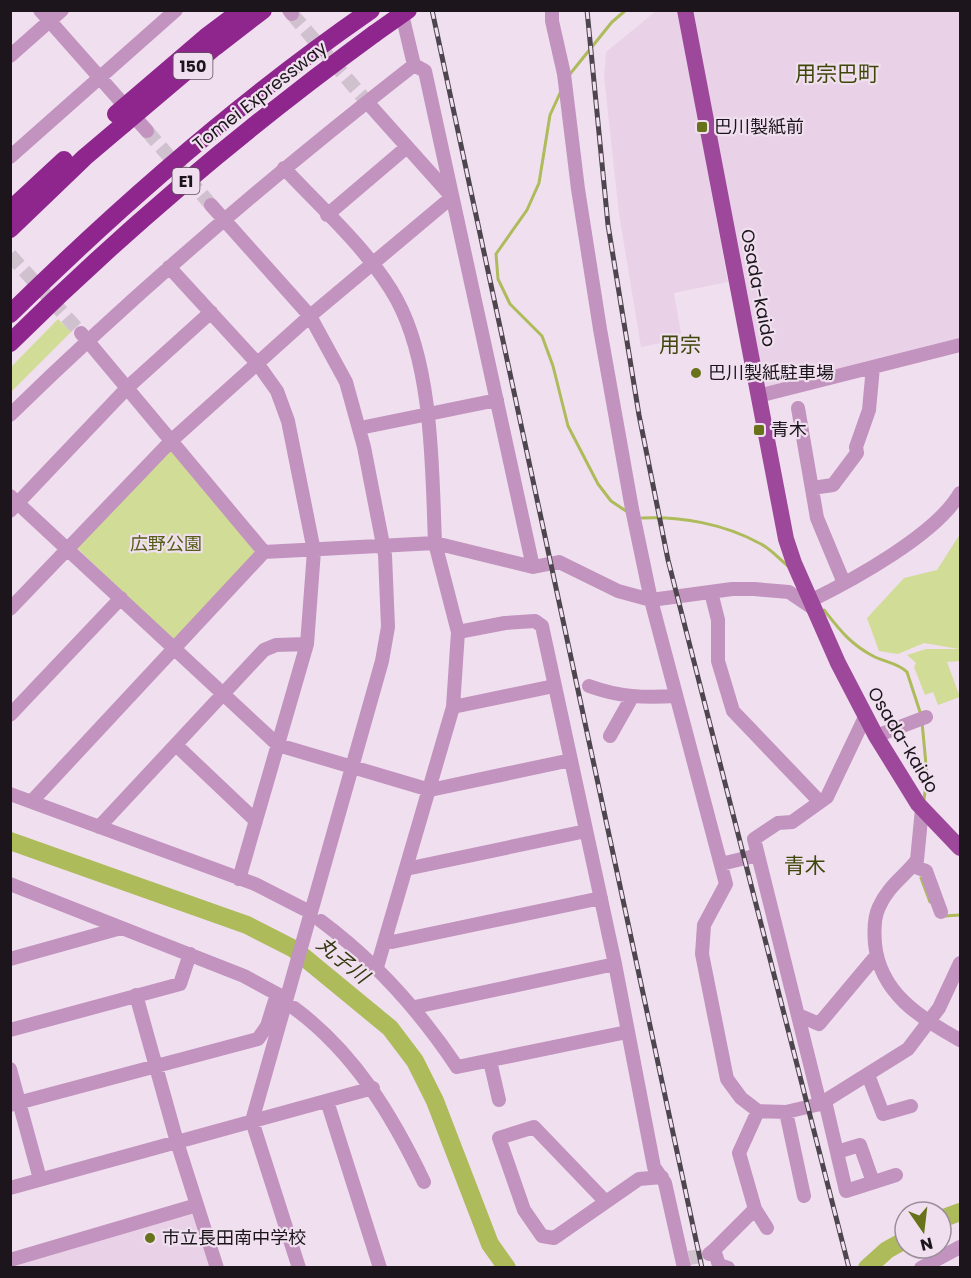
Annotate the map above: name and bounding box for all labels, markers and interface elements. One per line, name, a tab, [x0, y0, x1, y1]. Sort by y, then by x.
street label: Tomei Expressway	[187, 35, 332, 156]
road number: 150	[174, 53, 212, 79]
district label: 用宗巴町	[795, 59, 879, 88]
place label: 巴川製紙前	[714, 114, 804, 139]
marker: 巴川製紙前	[695, 120, 709, 134]
road number: E1	[172, 168, 200, 194]
street label: Osada-kaido	[735, 227, 782, 349]
district label: 用宗	[659, 330, 701, 359]
place label: 巴川製紙駐車場	[708, 360, 834, 385]
marker: 巴川製紙駐車場	[689, 366, 703, 380]
place label: 青木	[771, 417, 807, 442]
marker: 青木	[752, 423, 766, 437]
park label: 広野公園	[130, 531, 202, 556]
street label: Osada-kaido	[862, 682, 945, 797]
district label: 青木	[784, 851, 826, 880]
water label: 丸子川	[311, 930, 377, 991]
north arrow	[893, 1200, 953, 1260]
place label: 市立長田南中学校	[162, 1225, 306, 1250]
marker: 市立長田南中学校	[143, 1231, 157, 1245]
text: N	[918, 1231, 935, 1257]

